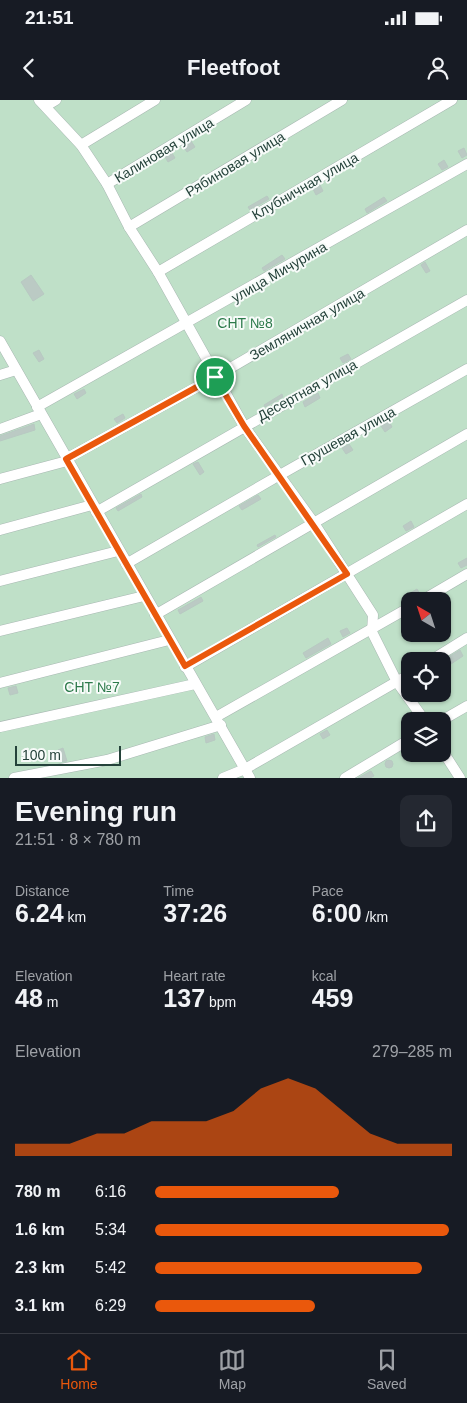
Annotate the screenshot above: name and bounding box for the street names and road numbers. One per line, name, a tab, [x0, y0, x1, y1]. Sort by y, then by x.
street label: Калиновая улица	[112, 114, 217, 186]
street label: Рябиновая улица	[183, 128, 288, 200]
street label: Клубничная улица	[249, 149, 361, 223]
street label: улица Мичурина	[229, 238, 330, 306]
street label: Земляничная улица	[247, 284, 367, 363]
street label: Десертная улица	[254, 356, 360, 424]
street label: Грушевая улица	[298, 403, 398, 469]

